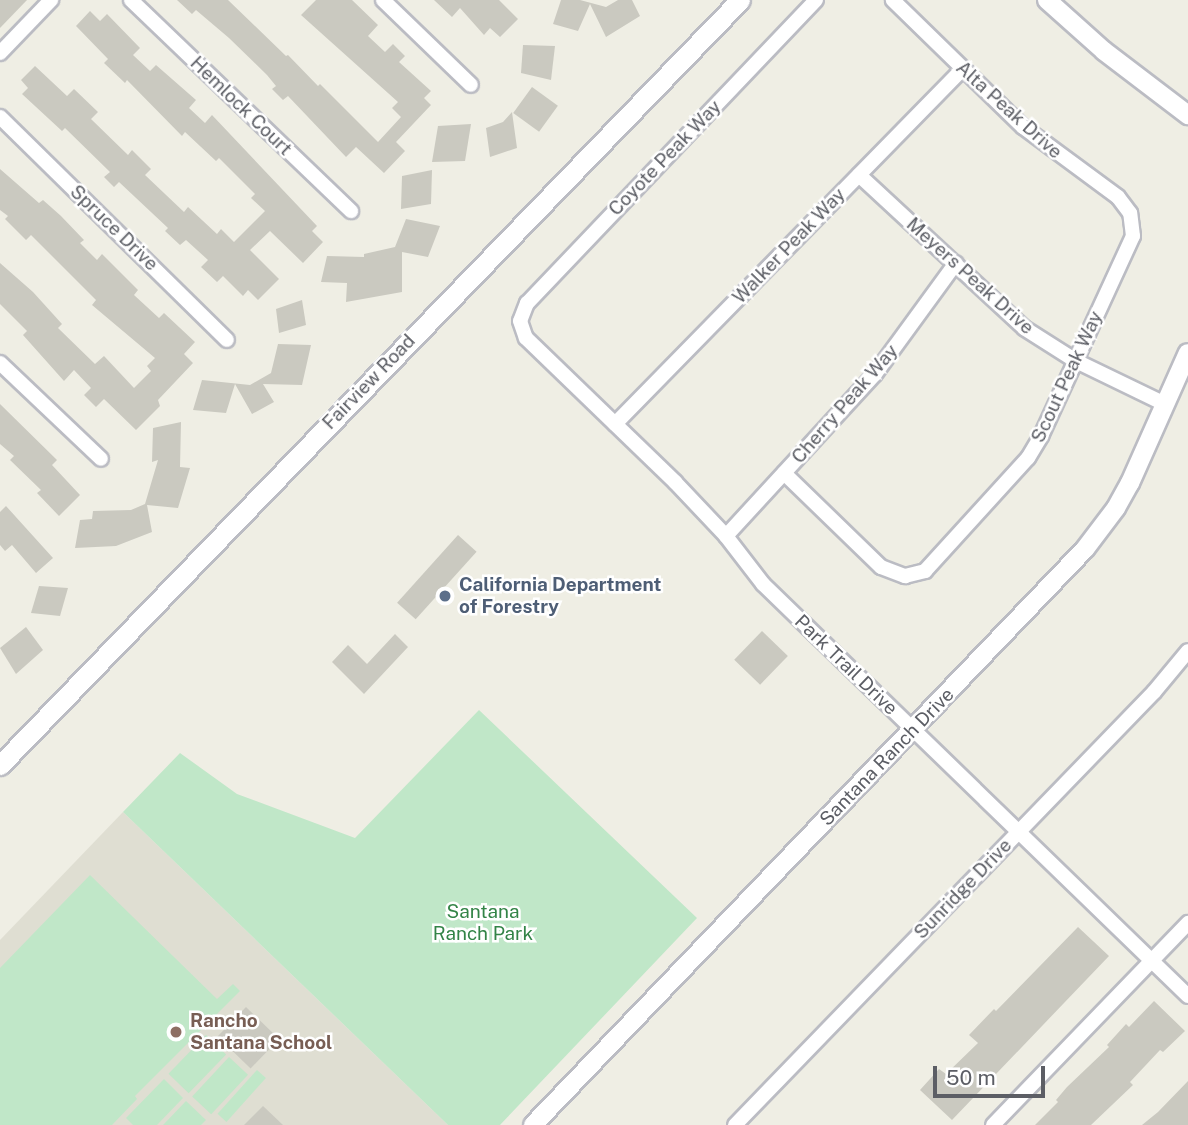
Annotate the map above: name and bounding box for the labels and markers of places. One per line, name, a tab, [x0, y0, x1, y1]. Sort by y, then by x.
place label: California Department of Forestry	[459, 574, 661, 618]
marker: California Department of Forestry	[437, 588, 453, 604]
place label: Rancho Santana School	[190, 1010, 332, 1054]
marker: Rancho Santana School	[168, 1024, 184, 1040]

